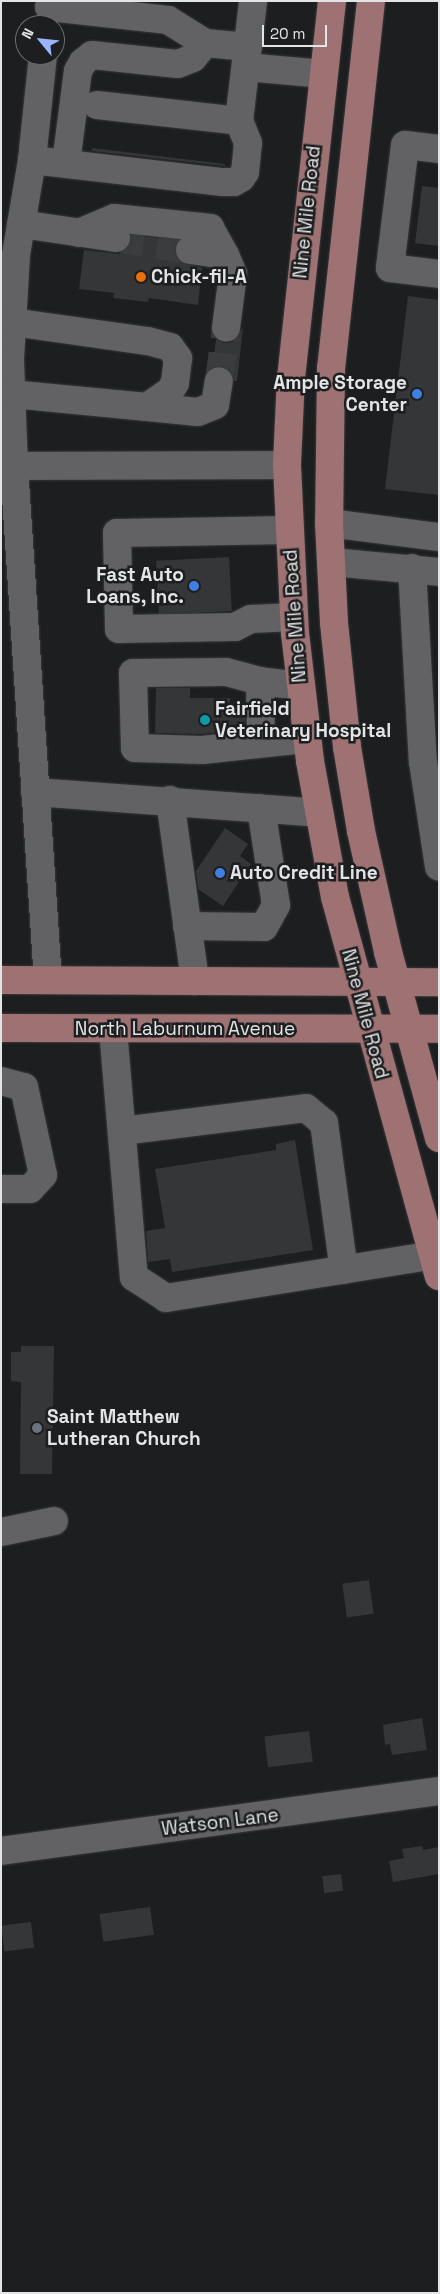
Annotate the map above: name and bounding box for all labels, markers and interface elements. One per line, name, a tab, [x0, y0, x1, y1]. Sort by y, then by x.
north arrow	[15, 15, 65, 65]
scale bar	[265, 15, 330, 47]
text: 20 m	[270, 24, 305, 43]
text: N	[17, 25, 38, 42]
street label: Nine Mile Road	[289, 144, 325, 280]
place label: Chick-fil-A	[151, 266, 247, 288]
marker: Chick-fil-A	[135, 271, 147, 283]
place label: Ample Storage Center	[273, 372, 407, 416]
marker: Ample Storage Center	[411, 388, 423, 400]
street label: Nine Mile Road	[279, 549, 311, 683]
place label: Fast Auto Loans, Inc.	[86, 564, 184, 608]
marker: Fast Auto Loans, Inc.	[188, 580, 200, 592]
place label: Fairfield Veterinary Hospital	[215, 698, 391, 742]
marker: Fairfield Veterinary Hospital	[199, 714, 211, 726]
place label: Auto Credit Line	[230, 862, 378, 884]
marker: Auto Credit Line	[214, 867, 226, 879]
street label: Nine Mile Road	[337, 947, 393, 1081]
street label: North Laburnum Avenue	[75, 1018, 295, 1040]
place label: Saint Matthew Lutheran Church	[47, 1406, 201, 1450]
marker: Saint Matthew Lutheran Church	[31, 1422, 43, 1434]
street label: Watson Lane	[160, 1803, 280, 1841]

